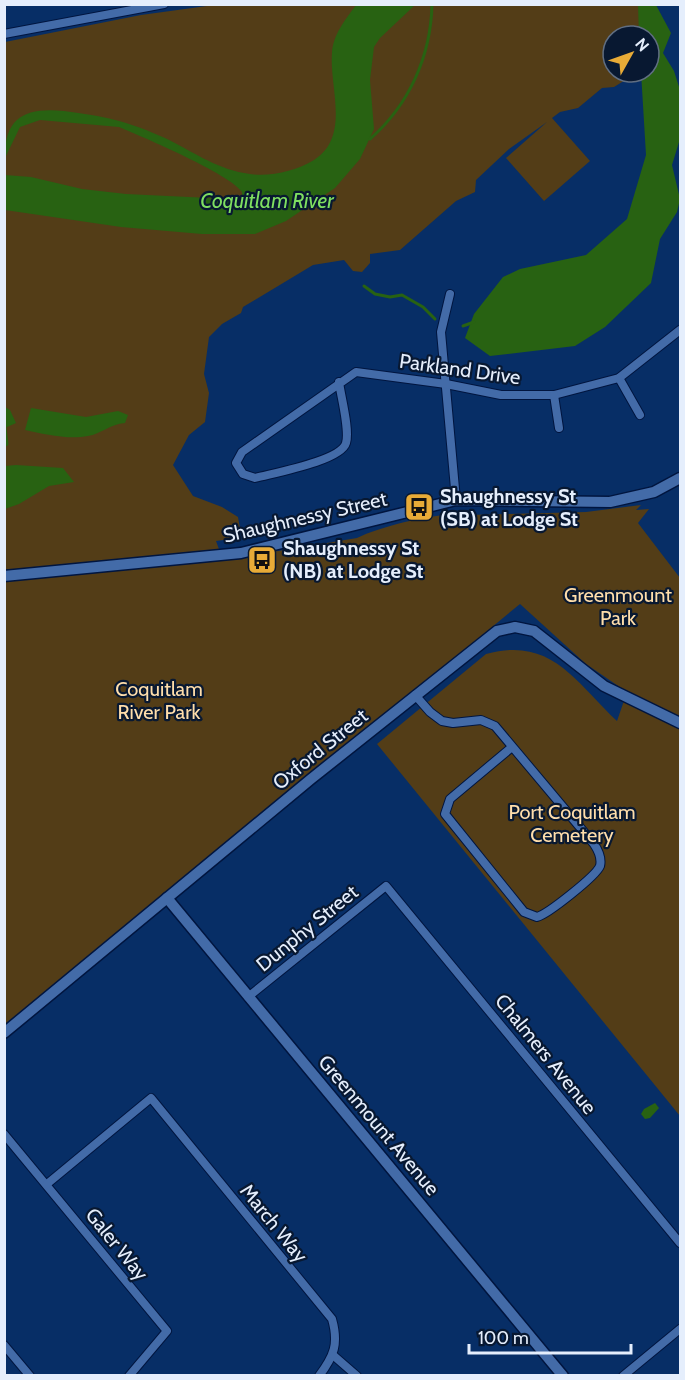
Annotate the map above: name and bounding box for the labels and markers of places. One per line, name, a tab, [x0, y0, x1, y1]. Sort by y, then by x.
place label: Shaughnessy St (SB) at Lodge St	[440, 484, 578, 531]
bus stop icon: Shaughnessy St (SB) at Lodge St	[403, 491, 435, 523]
place label: Shaughnessy St (NB) at Lodge St	[283, 536, 424, 583]
bus stop icon: Shaughnessy St (NB) at Lodge St	[246, 544, 278, 576]

